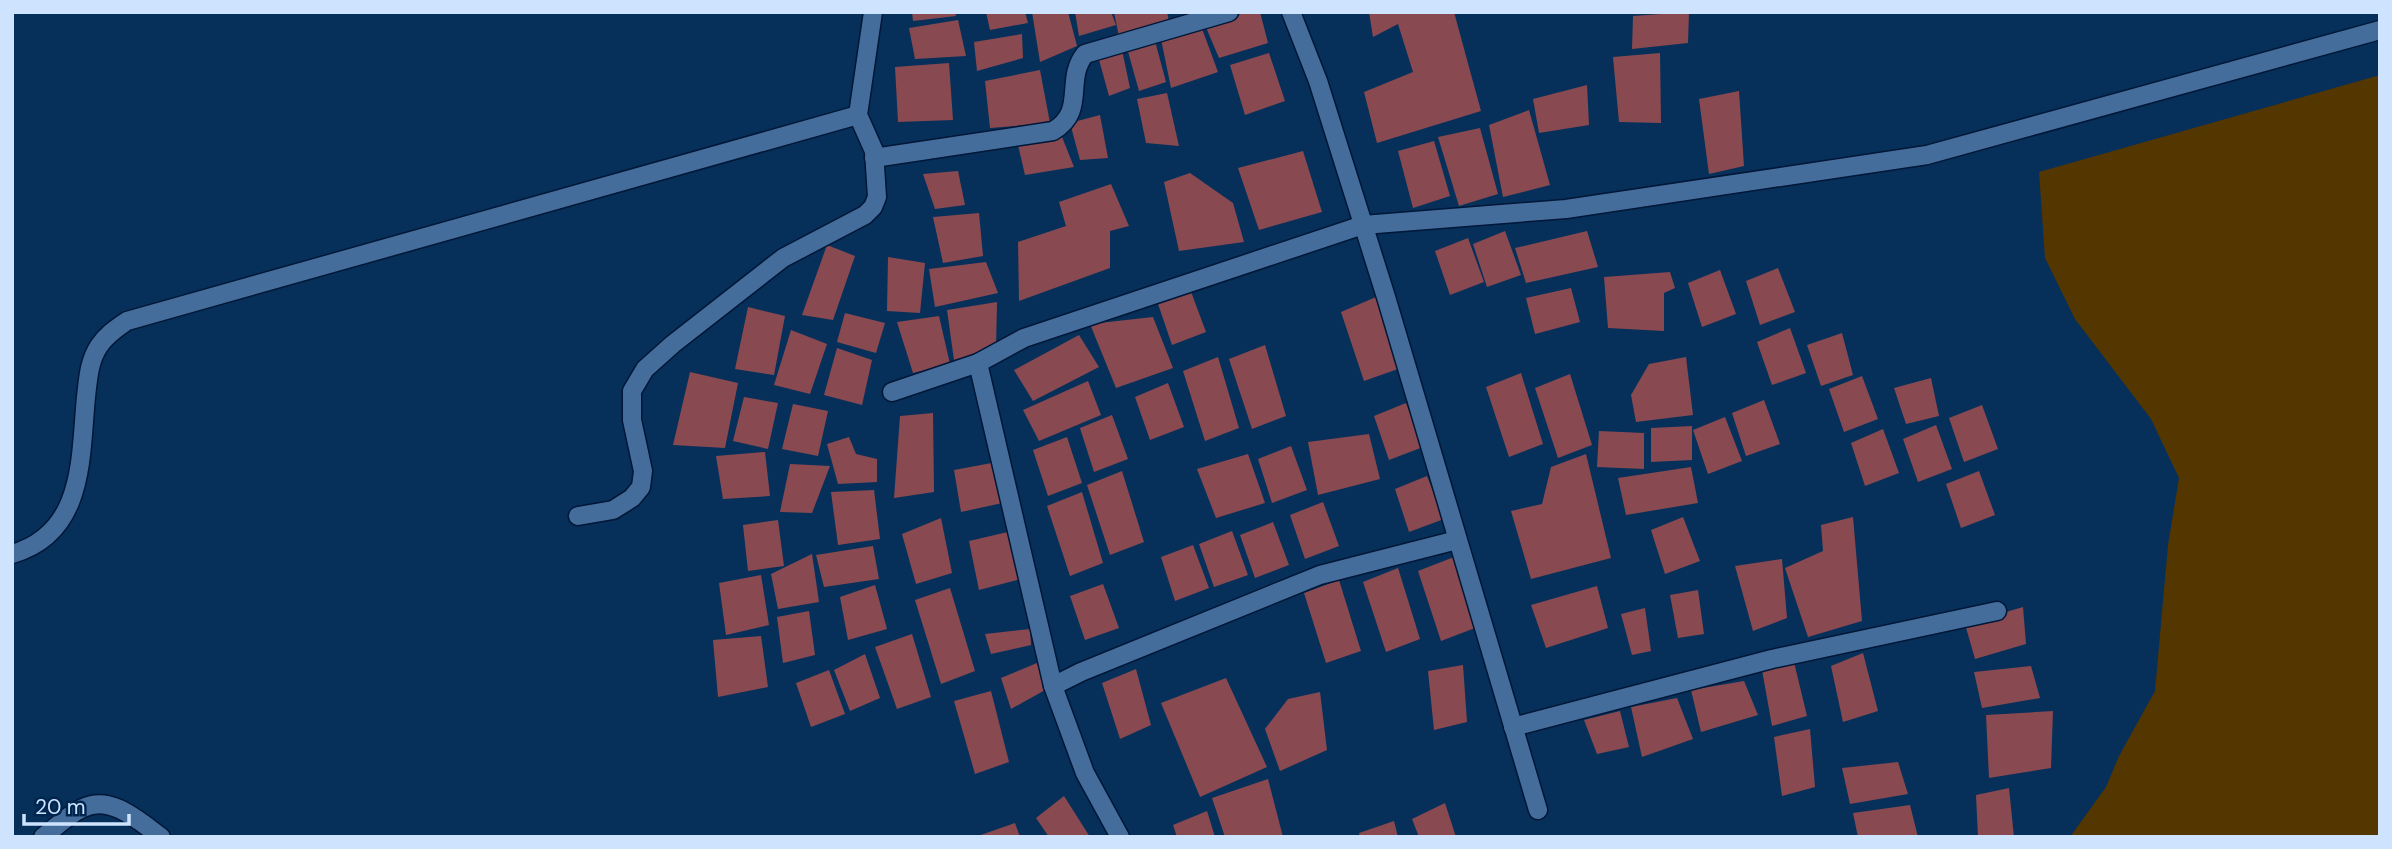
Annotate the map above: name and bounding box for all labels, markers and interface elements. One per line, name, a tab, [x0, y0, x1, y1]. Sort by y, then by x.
scale bar	[24, 782, 130, 826]
text: 20 m	[35, 793, 86, 821]

